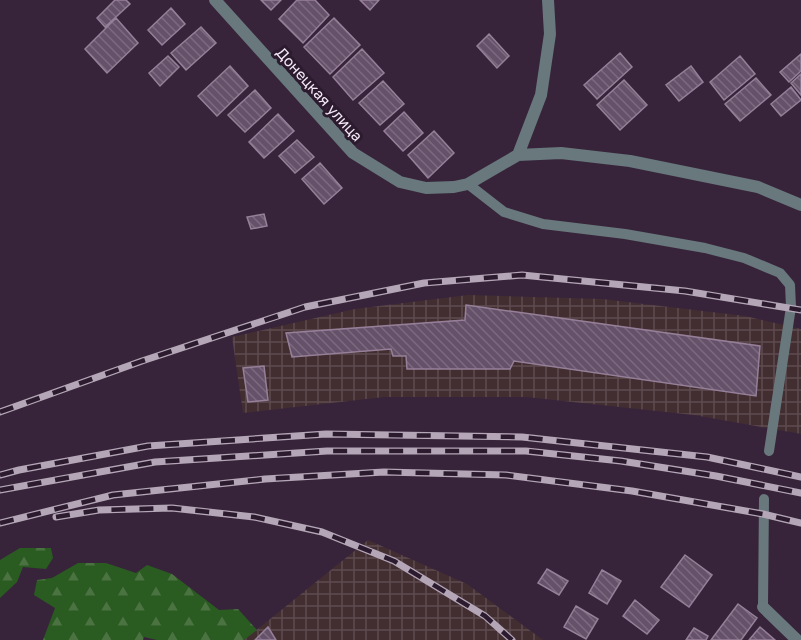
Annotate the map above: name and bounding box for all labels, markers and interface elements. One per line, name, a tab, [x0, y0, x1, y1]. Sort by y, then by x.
street label: Донецкая улица	[273, 43, 367, 145]

